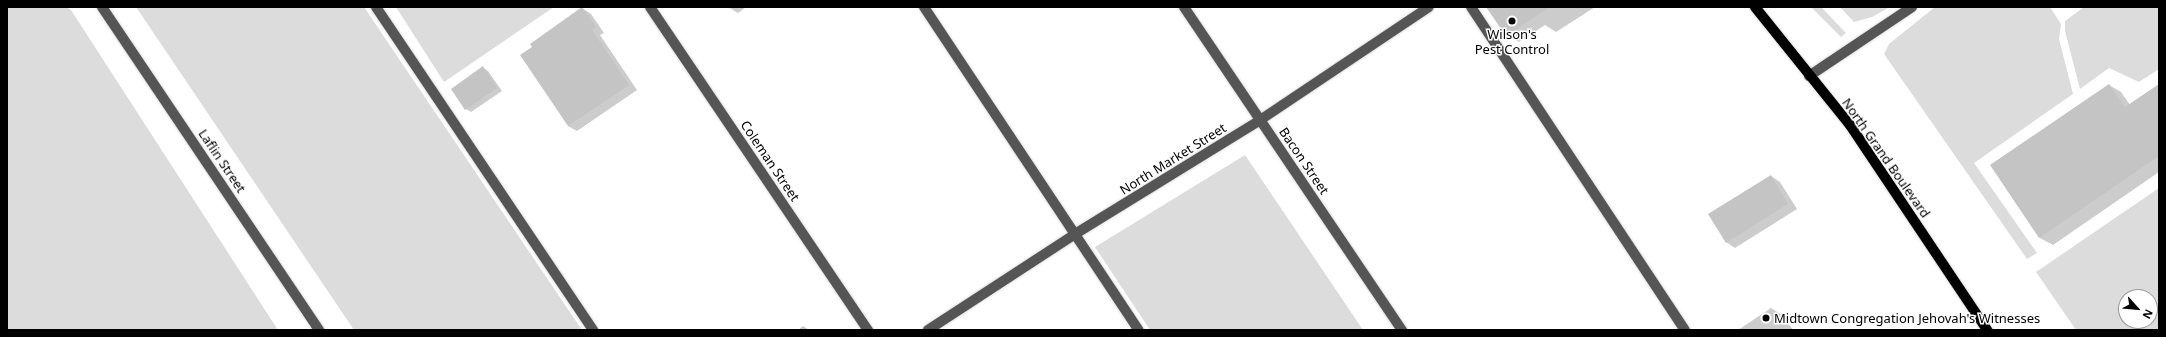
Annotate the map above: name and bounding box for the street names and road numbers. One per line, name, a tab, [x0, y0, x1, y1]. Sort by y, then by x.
street label: North Grand Boulevard	[1839, 95, 1933, 221]
street label: Coleman Street	[737, 118, 803, 204]
street label: North Market Street	[1117, 120, 1229, 198]
street label: Bacon Street	[1276, 124, 1332, 198]
street label: Laflin Street	[195, 126, 249, 196]

